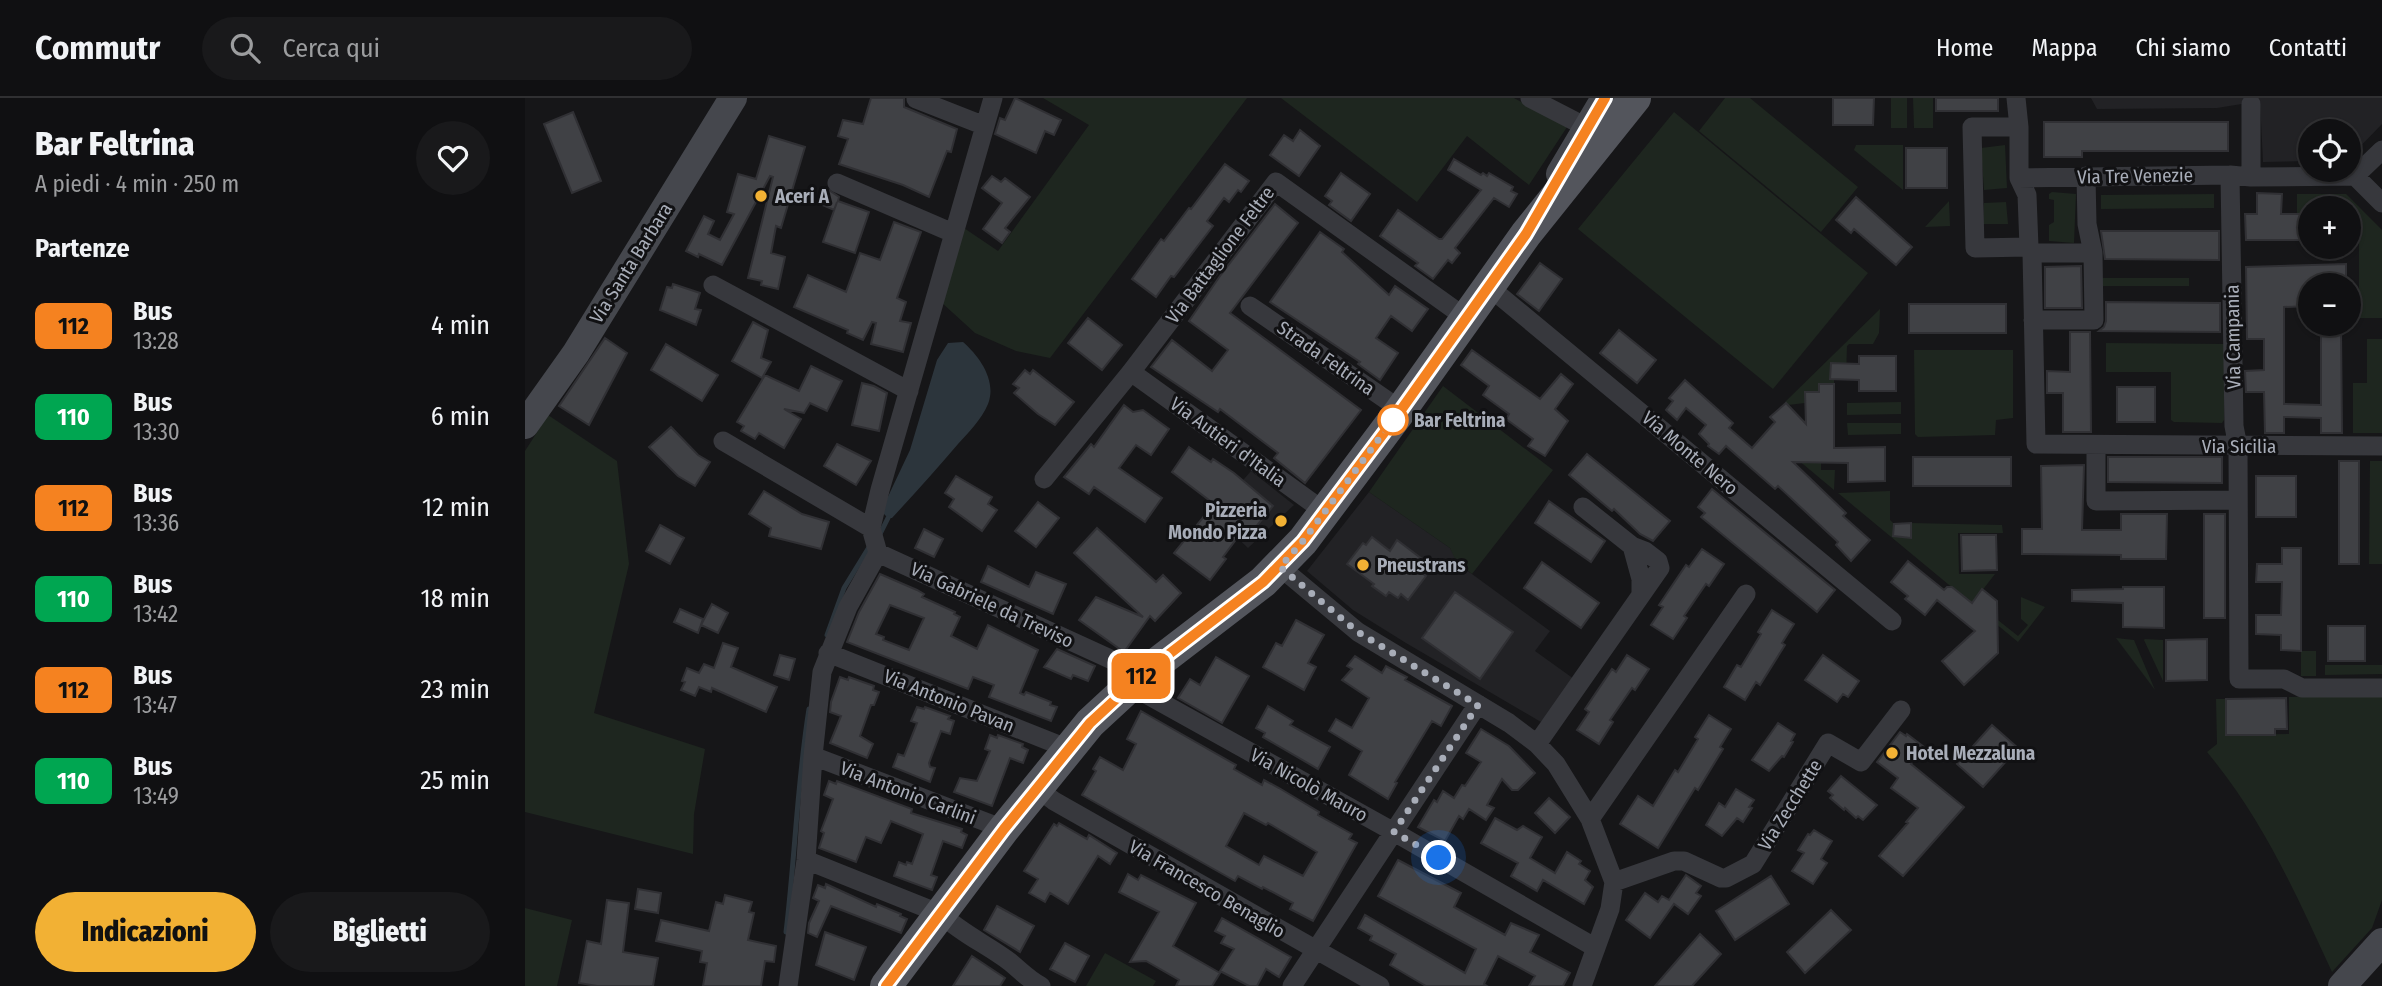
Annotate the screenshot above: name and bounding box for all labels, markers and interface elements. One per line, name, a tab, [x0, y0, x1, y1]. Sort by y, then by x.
search box	[202, 17, 692, 80]
text: Commutr	[35, 28, 160, 68]
icon: search	[226, 29, 264, 67]
text: Cerca qui	[282, 33, 380, 64]
text: Home	[1936, 34, 1993, 62]
text: Mappa	[2031, 34, 2097, 62]
text: Chi siamo	[2135, 34, 2231, 62]
text: Contatti	[2269, 34, 2347, 62]
map controls	[2298, 119, 2361, 336]
button: locate	[2298, 119, 2361, 182]
button: heart	[416, 121, 490, 195]
text: Bar Feltrina	[35, 124, 195, 164]
street label: Via Tre Venezie	[2077, 163, 2193, 189]
text: A piedi · 4 min · 250 m	[35, 170, 239, 198]
street label: Via Battaglione Feltre	[1161, 182, 1279, 328]
place label: Aceri A	[774, 185, 830, 208]
marker: Aceri A	[753, 188, 769, 204]
button: +	[2298, 196, 2361, 259]
street label: Via Santa Barbara	[585, 198, 677, 328]
text: Partenze	[35, 233, 130, 264]
button: −	[2298, 273, 2361, 336]
street label: Via Campania	[2221, 284, 2245, 390]
text: Bus	[133, 296, 172, 327]
text: 4 min	[431, 310, 490, 341]
text: 112	[58, 312, 89, 340]
street label: Strada Feltrina	[1273, 316, 1379, 400]
text: 13:28	[133, 327, 179, 355]
text: Bus	[133, 387, 172, 418]
street label: Via Autieri d'Italia	[1166, 392, 1290, 492]
text: 6 min	[431, 401, 490, 432]
text: 110	[57, 403, 90, 431]
marker: Bar Feltrina	[1378, 405, 1408, 435]
street label: Via Monte Nero	[1637, 406, 1743, 500]
place label: Bar Feltrina	[1414, 409, 1505, 432]
text: 13:30	[133, 418, 180, 446]
street label: Via Sicilia	[2202, 435, 2276, 458]
text: Bus	[133, 478, 172, 509]
text: 12 min	[422, 492, 490, 523]
text: 112	[58, 494, 89, 522]
place label: Pizzeria Mondo Pizza	[1168, 499, 1267, 544]
text: 13:36	[133, 509, 179, 537]
marker: Pizzeria Mondo Pizza	[1273, 513, 1289, 529]
place label: Pneustrans	[1377, 554, 1466, 577]
street label: Via Gabriele da Treviso	[907, 557, 1077, 653]
marker: Pneustrans	[1355, 557, 1371, 573]
text: Bus	[133, 569, 172, 600]
text: 18 min	[421, 583, 490, 614]
text: 110	[57, 585, 90, 613]
text: 13:42	[133, 600, 178, 628]
line badge: 112	[1101, 653, 1181, 699]
text: Bus	[133, 660, 172, 691]
text: 112	[1126, 662, 1156, 690]
street label: Via Antonio Pavan	[880, 664, 1018, 738]
text: 23 min	[421, 674, 490, 705]
text: 112	[58, 676, 89, 704]
text: 13:47	[133, 691, 177, 719]
place label: Hotel Mezzaluna	[1906, 742, 2035, 765]
street label: Via Nicolò Mauro	[1246, 743, 1372, 827]
marker: Hotel Mezzaluna	[1884, 745, 1900, 761]
text: Bus	[133, 751, 172, 782]
street label: Via Zecchette	[1753, 755, 1827, 855]
street label: Via Antonio Carlini	[837, 757, 979, 829]
text: 25 min	[420, 765, 490, 796]
text: 110	[57, 767, 90, 795]
text: 13:49	[133, 782, 179, 810]
street label: Via Francesco Benaglio	[1125, 835, 1289, 943]
your location	[1421, 840, 1456, 875]
button: Indicazioni	[35, 892, 256, 972]
button: Biglietti	[270, 892, 490, 972]

